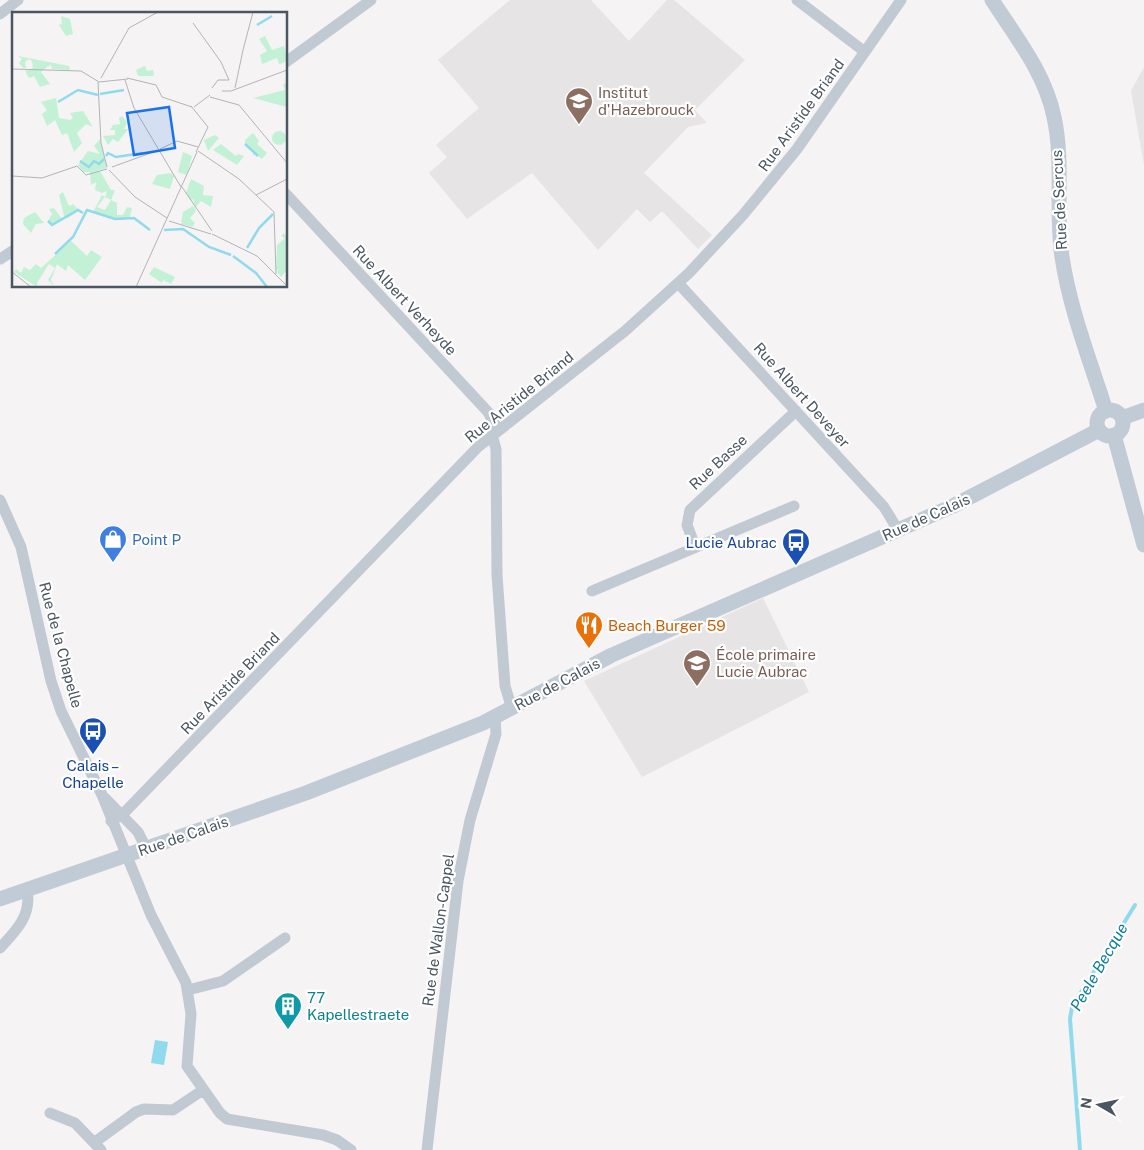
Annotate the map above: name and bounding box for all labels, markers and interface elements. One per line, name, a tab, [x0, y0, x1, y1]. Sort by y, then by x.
inset map	[12, 12, 288, 288]
street label: Rue Aristide Briand	[755, 56, 847, 174]
place label: Institut d'Hazebrouck	[598, 84, 694, 118]
school or university icon: Institut d'Hazebrouck	[564, 86, 594, 125]
street label: Rue de Sercus	[1048, 149, 1070, 251]
street label: Rue Albert Verheyde	[350, 241, 460, 359]
street label: Rue Albert Deveyer	[750, 339, 854, 451]
street label: Rue Aristide Briand	[461, 348, 577, 446]
street label: Rue Basse	[686, 431, 750, 493]
street label: Rue de Calais	[880, 490, 972, 544]
shop icon: Point P	[98, 524, 128, 563]
bus stop icon: Lucie Aubrac	[781, 527, 811, 566]
place label: Point P	[132, 531, 182, 548]
place label: Lucie Aubrac	[685, 534, 777, 551]
street label: Rue de la Chapelle	[36, 580, 86, 710]
restaurant icon: Beach Burger 59	[574, 610, 604, 649]
place label: Beach Burger 59	[608, 617, 726, 634]
street label: Rue Aristide Briand	[177, 629, 283, 737]
place label: École primaire Lucie Aubrac	[716, 646, 816, 680]
school or university icon: École primaire Lucie Aubrac	[682, 648, 712, 687]
street label: Rue de Calais	[511, 654, 603, 714]
bus stop icon: Calais – Chapelle	[78, 716, 108, 755]
place label: Calais – Chapelle	[62, 757, 124, 791]
street label: Rue de Calais	[136, 813, 230, 859]
street label: Rue de Wallon-Cappel	[419, 853, 457, 1007]
water label: Peele Becque	[1066, 919, 1132, 1014]
place label: 77 Kapellestraete	[307, 989, 409, 1023]
building icon: 77 Kapellestraete	[273, 991, 303, 1030]
north arrow	[1074, 1080, 1124, 1130]
text: N	[1077, 1096, 1095, 1110]

